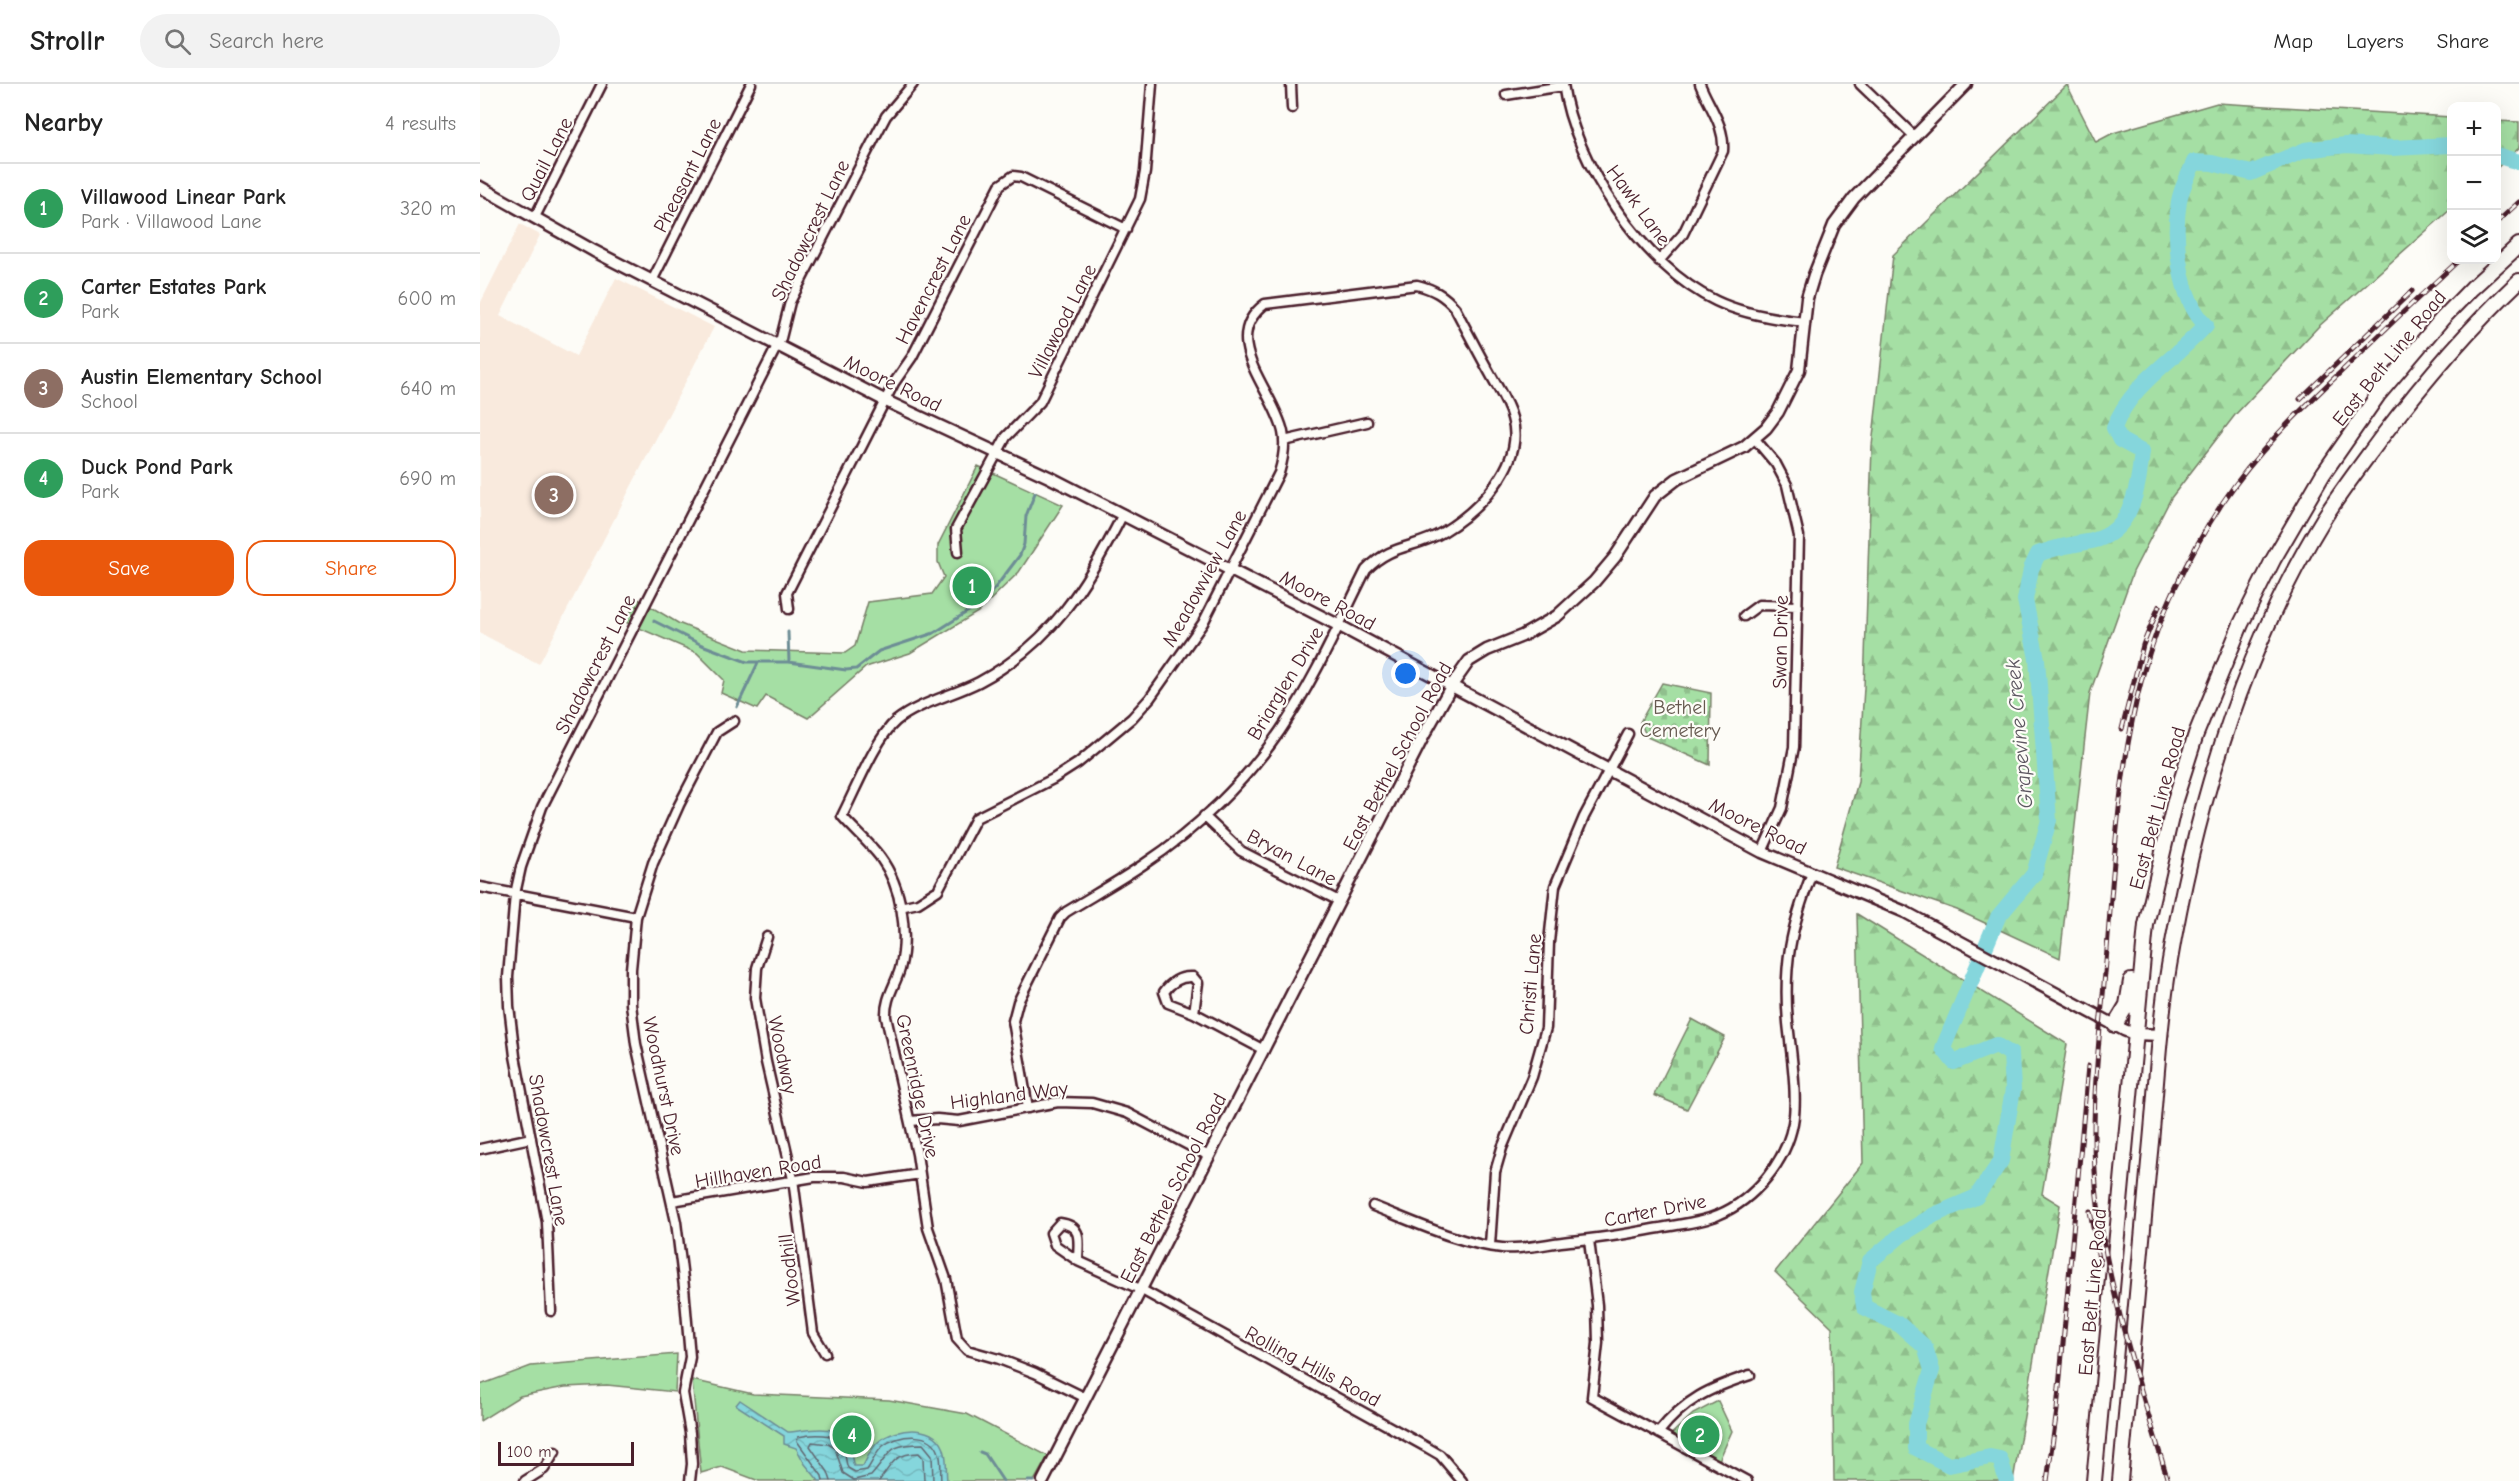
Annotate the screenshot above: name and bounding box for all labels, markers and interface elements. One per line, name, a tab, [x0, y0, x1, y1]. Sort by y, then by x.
search box	[140, 14, 560, 68]
text: Strollr	[30, 25, 104, 57]
icon: search	[161, 25, 194, 58]
text: Search here	[209, 28, 324, 54]
text: Map	[2274, 29, 2313, 53]
text: Layers	[2346, 29, 2404, 53]
text: Share	[2437, 29, 2489, 53]
map controls	[2447, 102, 2501, 264]
button: +	[2447, 102, 2501, 156]
text: Nearby	[24, 108, 103, 138]
text: 4 results	[385, 112, 456, 135]
street label: Quail Lane	[515, 113, 577, 205]
street label: Pheasant Lane	[649, 114, 726, 236]
street label: Shadowcrest Lane	[766, 156, 854, 304]
button: −	[2447, 156, 2501, 210]
street label: Hawk Lane	[1602, 160, 1676, 250]
text: Villawood Linear Park	[81, 184, 286, 210]
text: 1	[40, 197, 47, 220]
text: 320 m	[400, 197, 456, 220]
text: Park · Villawood Lane	[81, 210, 262, 233]
street label: Havencrest Lane	[891, 210, 976, 348]
button: layers	[2447, 210, 2501, 264]
street label: Villawood Lane	[1024, 260, 1101, 382]
text: Carter Estates Park	[81, 274, 266, 300]
street label: East Belt Line Road	[2328, 286, 2451, 431]
text: 2	[39, 287, 48, 310]
text: 600 m	[398, 287, 456, 310]
text: Park	[81, 300, 119, 323]
street label: Moore Road	[840, 350, 945, 417]
text: Austin Elementary School	[81, 364, 322, 390]
text: 3	[39, 377, 48, 400]
text: 640 m	[400, 377, 456, 400]
text: School	[81, 390, 138, 413]
text: Duck Pond Park	[81, 454, 233, 480]
text: 4	[39, 467, 48, 490]
text: 690 m	[399, 467, 456, 490]
pin: 3	[534, 472, 574, 518]
text: Park	[81, 480, 119, 503]
street label: Meadowview Lane	[1157, 506, 1252, 651]
button: Save	[24, 540, 234, 596]
button: Share	[246, 540, 456, 596]
pin: 1	[952, 564, 992, 608]
street label: Moore Road	[1276, 566, 1380, 635]
street label: Shadowcrest Lane	[550, 591, 641, 738]
street label: Swan Drive	[1768, 595, 1793, 689]
street label: Briarglen Drive	[1243, 622, 1328, 744]
water label: Grapevine Creek	[2000, 657, 2037, 810]
street label: East Bethel School Road	[1338, 658, 1457, 854]
your location	[1391, 659, 1420, 688]
park label: Bethel Cemetery	[1640, 696, 1721, 742]
street label: East Belt Line Road	[2125, 724, 2190, 892]
street label: Moore Road	[1705, 793, 1810, 860]
street label: Bryan Lane	[1243, 824, 1340, 891]
street label: Christi Lane	[1515, 932, 1546, 1036]
street label: Greenridge Drive	[891, 1012, 944, 1160]
street label: Woodway	[763, 1014, 802, 1096]
street label: Woodhurst Drive	[638, 1015, 689, 1157]
street label: Shadowcrest Lane	[524, 1072, 573, 1228]
street label: Highland Way	[949, 1077, 1069, 1114]
street label: East Bethel School Road	[1116, 1090, 1231, 1287]
street label: Hillhaven Road	[693, 1150, 823, 1193]
street label: Carter Drive	[1602, 1189, 1708, 1232]
street label: East Belt Line Road	[2074, 1207, 2111, 1377]
street label: Woodhill	[774, 1233, 805, 1307]
street label: Rolling Hills Road	[1241, 1321, 1384, 1412]
pin: 4	[832, 1412, 872, 1458]
pin: 2	[1680, 1412, 1720, 1458]
scale bar	[498, 1439, 634, 1466]
text: 100 m	[507, 1443, 551, 1461]

